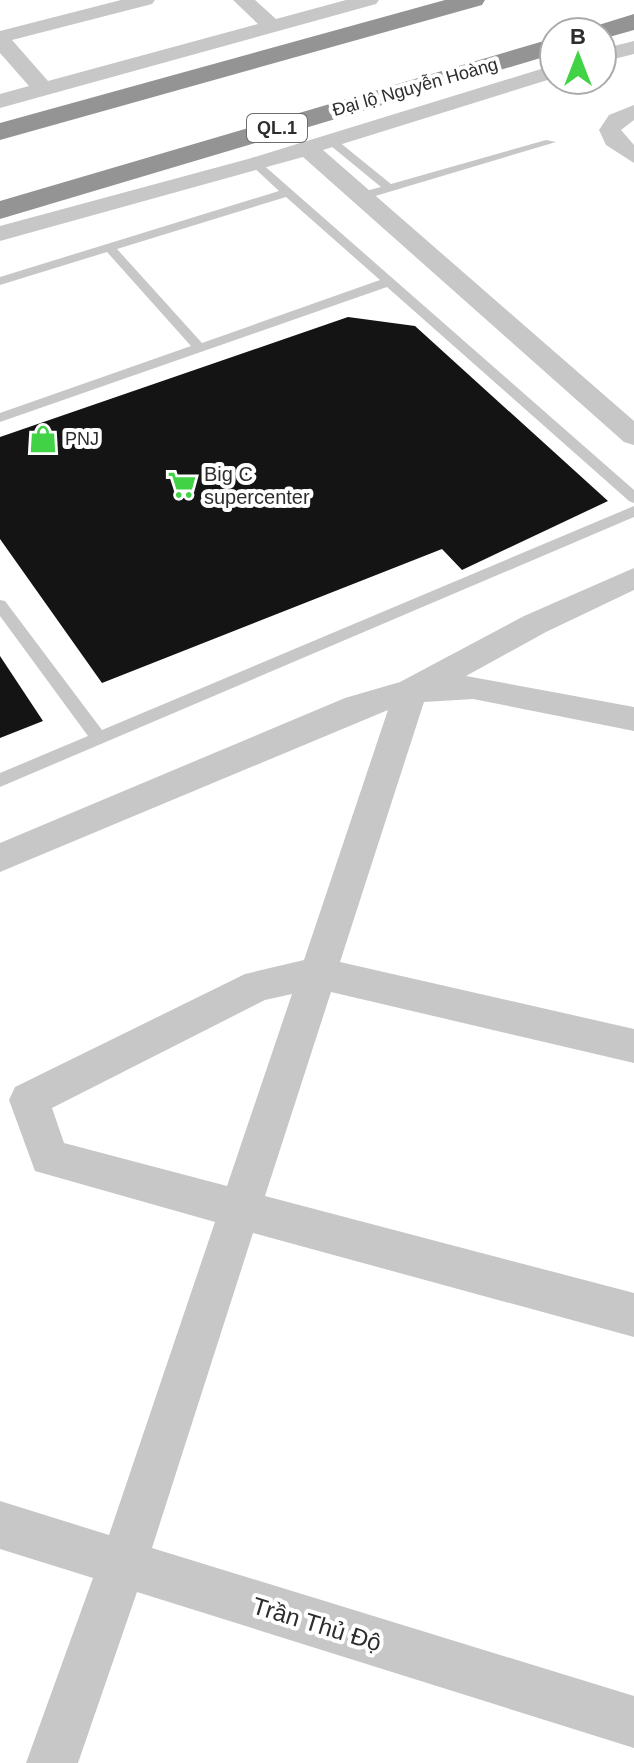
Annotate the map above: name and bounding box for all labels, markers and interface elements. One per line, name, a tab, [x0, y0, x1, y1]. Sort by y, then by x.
north arrow	[538, 16, 618, 96]
text: B	[570, 24, 586, 49]
street label: Đại lộ Nguyễn Hoàng	[330, 53, 500, 120]
road number: QL.1	[247, 114, 307, 142]
shop icon: PNJ	[28, 424, 58, 454]
place label: PNJ	[65, 429, 99, 449]
place label: Big C supercenter	[204, 463, 310, 508]
supermarket icon: Big C supercenter	[167, 470, 197, 500]
street label: Trần Thủ Độ	[249, 1592, 385, 1656]

